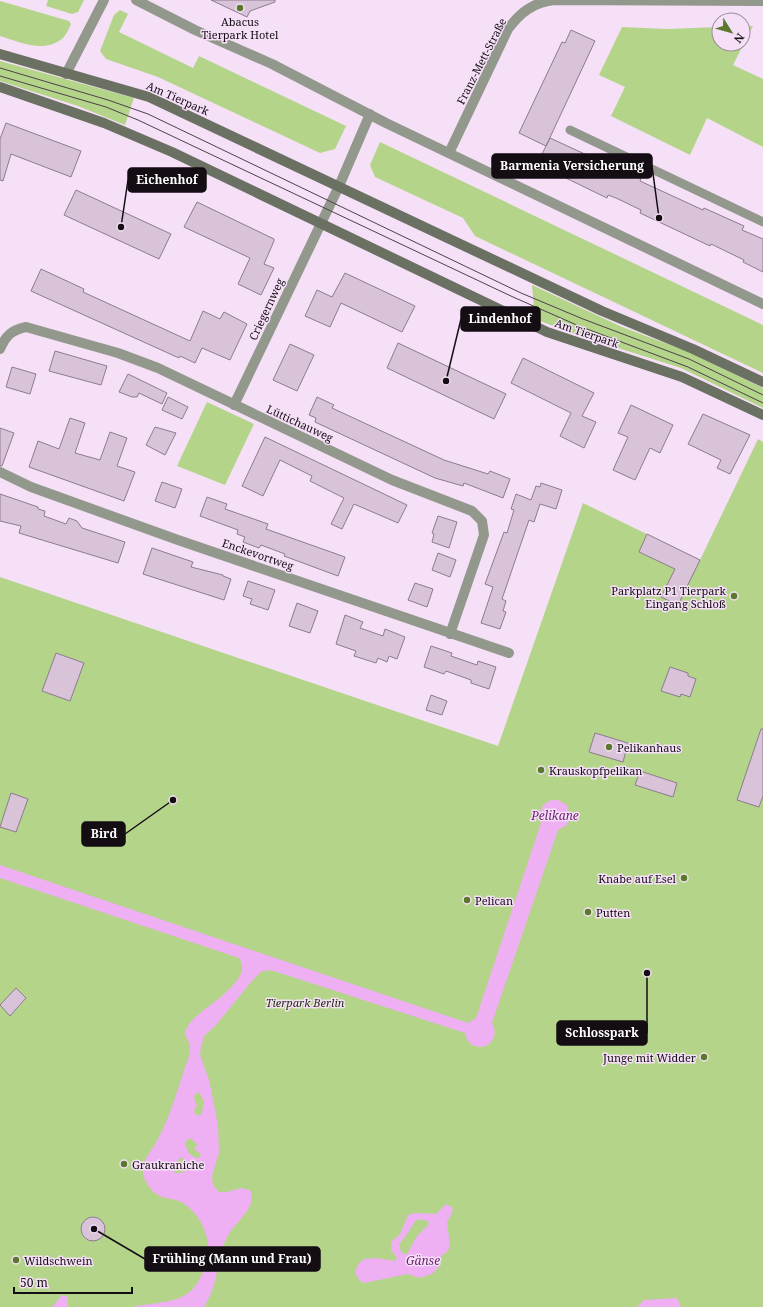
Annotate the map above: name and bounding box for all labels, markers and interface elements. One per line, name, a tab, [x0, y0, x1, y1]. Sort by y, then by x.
marker: Abacus Tierpark Hotel	[235, 3, 245, 13]
north arrow	[711, 12, 751, 52]
place label: Abacus Tierpark Hotel	[202, 14, 279, 42]
street label: Franz-Mett-Straße	[453, 15, 509, 107]
text: N	[731, 30, 748, 47]
street label: Am Tierpark	[144, 78, 212, 119]
callout: Barmenia Versicherung	[492, 154, 652, 178]
text: Barmenia Versicherung	[500, 157, 644, 174]
callout: Eichenhof	[128, 168, 206, 192]
text: Eichenhof	[136, 171, 199, 188]
street label: Criegernweg	[245, 276, 287, 342]
callout: Lindenhof	[461, 307, 540, 331]
text: Lindenhof	[469, 310, 533, 327]
street label: Am Tierpark	[553, 315, 622, 351]
street label: Lüttichauweg	[264, 401, 336, 445]
street label: Enckevortweg	[220, 535, 296, 573]
place label: Parkplatz P1 Tierpark Eingang Schloß	[611, 583, 727, 611]
marker: Parkplatz P1 Tierpark Eingang Schloß	[729, 591, 739, 601]
place label: Pelikanhaus	[617, 740, 681, 755]
marker: Pelikanhaus	[604, 742, 614, 752]
place label: Krauskopfpelikan	[549, 763, 642, 778]
marker: Krauskopfpelikan	[536, 765, 546, 775]
water label: Pelikane	[530, 807, 579, 824]
callout: Bird	[82, 822, 125, 846]
text: Bird	[91, 825, 117, 842]
place label: Knabe auf Esel	[598, 871, 677, 886]
marker: Knabe auf Esel	[679, 873, 689, 883]
place label: Pelican	[475, 893, 513, 908]
marker: Pelican	[462, 895, 472, 905]
place label: Putten	[596, 905, 630, 920]
marker: Putten	[583, 907, 593, 917]
park label: Tierpark Berlin	[266, 995, 345, 1010]
callout: Schlosspark	[557, 1021, 647, 1045]
text: Schlosspark	[565, 1024, 639, 1041]
place label: Junge mit Widder	[602, 1050, 697, 1065]
marker: Junge mit Widder	[699, 1052, 709, 1062]
place label: Graukraniche	[132, 1157, 205, 1172]
marker: Graukraniche	[119, 1159, 129, 1169]
callout: Frühling (Mann und Frau)	[145, 1247, 320, 1271]
text: Frühling (Mann und Frau)	[152, 1250, 312, 1267]
water label: Gänse	[406, 1252, 440, 1269]
place label: Wildschwein	[24, 1253, 93, 1268]
marker: Wildschwein	[11, 1255, 21, 1265]
scale bar	[14, 1269, 132, 1295]
text: 50 m	[20, 1274, 48, 1291]

